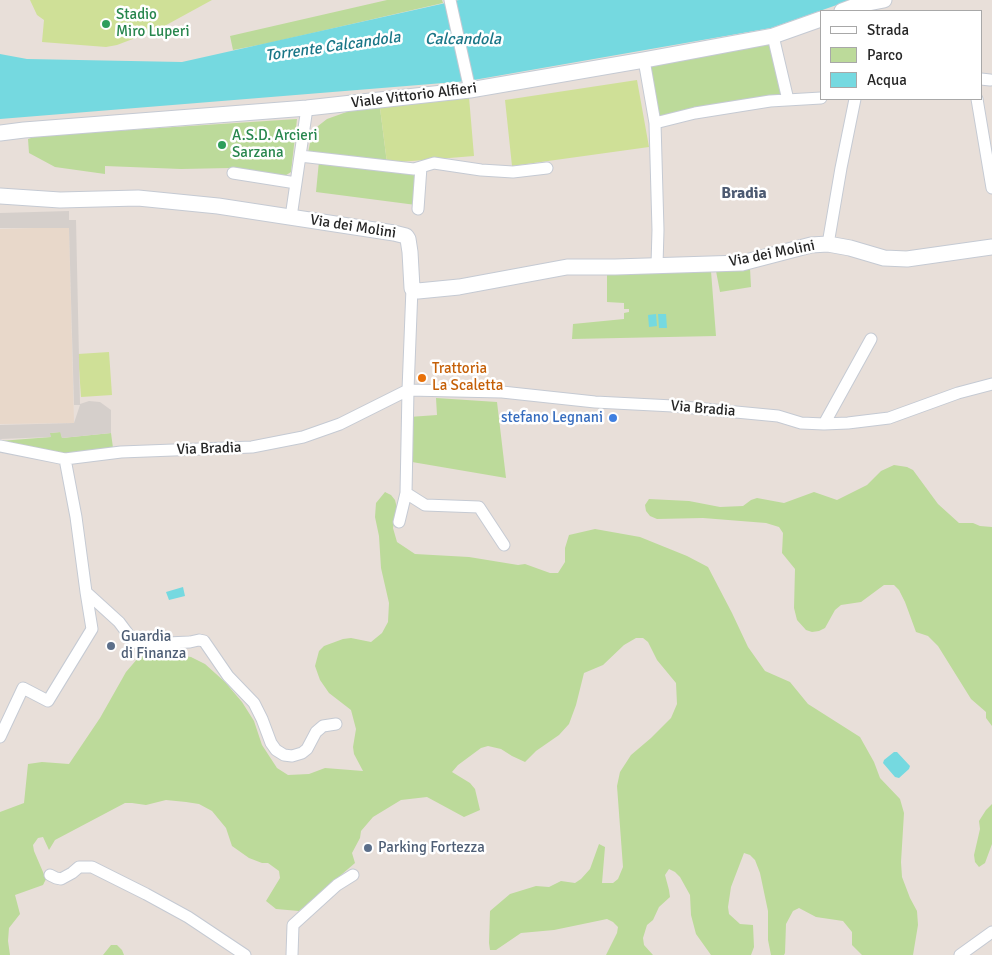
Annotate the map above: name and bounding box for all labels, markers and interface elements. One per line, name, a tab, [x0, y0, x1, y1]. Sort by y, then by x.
place label: Stadio Miro Luperi	[116, 6, 189, 41]
legend	[820, 10, 982, 100]
marker: Stadio Miro Luperi	[100, 18, 112, 30]
text: Strada	[867, 21, 909, 39]
water label: Torrente Calcandola	[264, 28, 402, 66]
water label: Calcandola	[425, 30, 501, 50]
text: Parco	[867, 46, 903, 64]
text: Acqua	[867, 71, 907, 89]
street label: Viale Vittorio Alfieri	[350, 79, 478, 113]
place label: A.S.D. Arcieri Sarzana	[232, 127, 318, 162]
marker: A.S.D. Arcieri Sarzana	[216, 139, 228, 151]
district label: Bradia	[721, 184, 767, 204]
street label: Via dei Molini	[309, 211, 397, 243]
street label: Via dei Molini	[728, 237, 816, 271]
place label: Trattoria La Scaletta	[432, 360, 503, 395]
marker: Trattoria La Scaletta	[416, 372, 428, 384]
street label: Via Bradia	[670, 397, 736, 421]
place label: stefano Legnani	[501, 409, 603, 427]
marker: stefano Legnani	[607, 412, 619, 424]
street label: Via Bradia	[176, 439, 242, 459]
place label: Guardia di Finanza	[121, 628, 186, 663]
marker: Guardia di Finanza	[105, 640, 117, 652]
place label: Parking Fortezza	[378, 839, 485, 857]
marker: Parking Fortezza	[362, 842, 374, 854]

